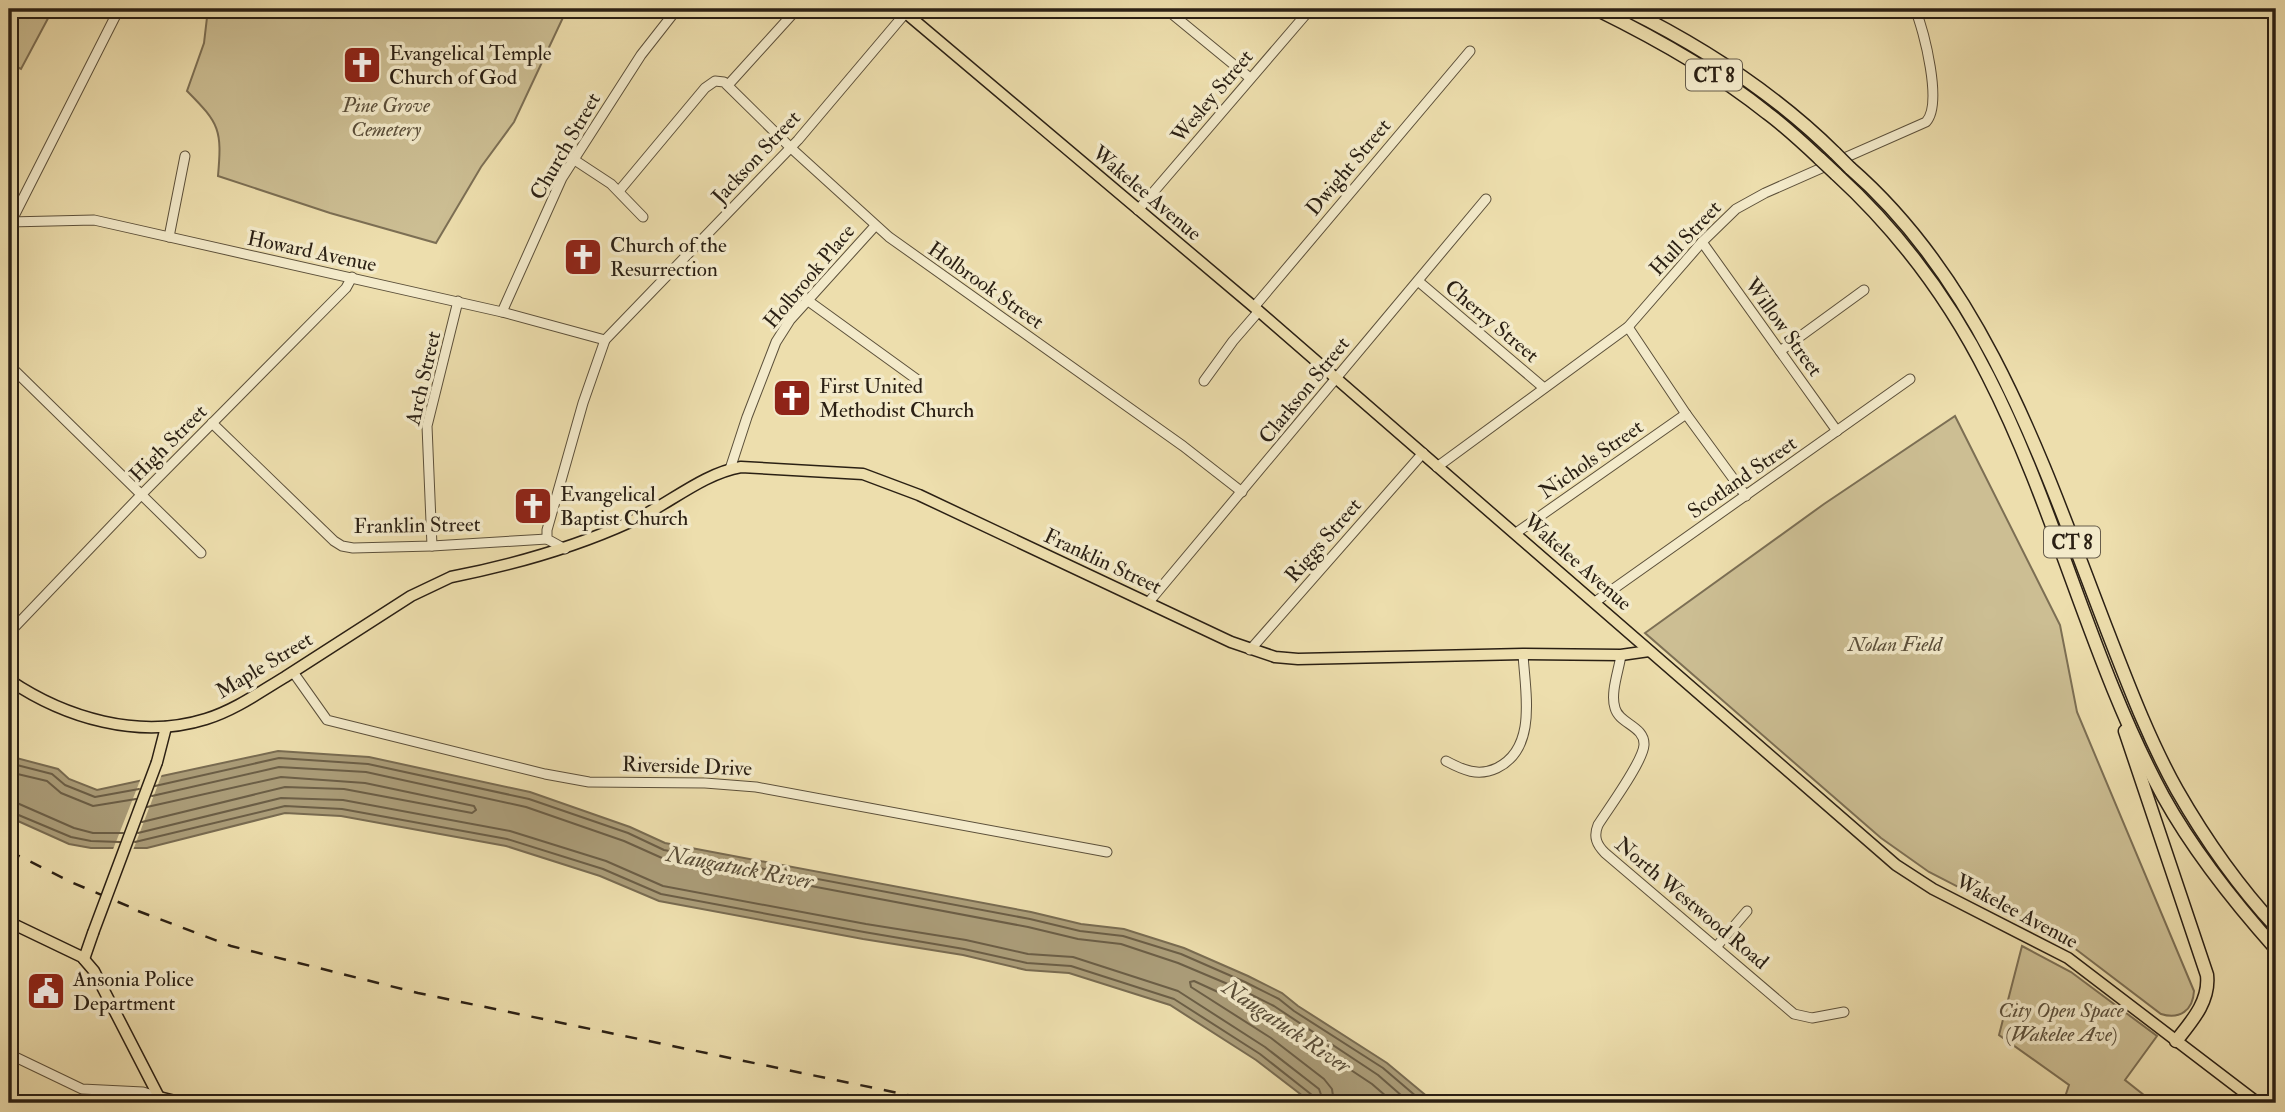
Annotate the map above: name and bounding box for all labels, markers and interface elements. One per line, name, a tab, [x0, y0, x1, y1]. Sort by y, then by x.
place label: Evangelical Temple Church of God	[389, 40, 552, 91]
church icon: Evangelical Temple Church of God	[341, 44, 383, 86]
street label: Wesley Street	[1165, 44, 1259, 149]
road number: CT 8	[1686, 60, 1742, 90]
street label: Church Street	[524, 88, 607, 205]
park label: Pine Grove Cemetery	[341, 92, 431, 143]
street label: Jackson Street	[706, 105, 807, 211]
street label: Dwight Street	[1300, 113, 1397, 221]
street label: Wakelee Avenue	[1086, 139, 1207, 247]
street label: Hull Street	[1644, 195, 1727, 282]
street label: Holbrook Place	[758, 218, 861, 334]
street label: Howard Avenue	[245, 225, 379, 278]
place label: Church of the Resurrection	[610, 232, 727, 283]
church icon: Church of the Resurrection	[562, 236, 604, 278]
street label: Holbrook Street	[922, 236, 1049, 335]
street label: Willow Street	[1738, 272, 1829, 382]
street label: Cherry Street	[1439, 274, 1545, 369]
street label: Arch Street	[399, 328, 447, 429]
street label: Clarkson Street	[1253, 331, 1356, 449]
place label: First United Methodist Church	[819, 373, 974, 424]
church icon: First United Methodist Church	[771, 377, 813, 419]
street label: High Street	[124, 399, 213, 488]
street label: Nichols Street	[1534, 413, 1649, 505]
street label: Scotland Street	[1682, 430, 1802, 525]
place label: Evangelical Baptist Church	[560, 481, 688, 532]
church icon: Evangelical Baptist Church	[512, 485, 554, 527]
street label: Riggs Street	[1279, 492, 1368, 588]
street label: Wakelee Avenue	[1517, 507, 1638, 617]
street label: Franklin Street	[353, 511, 481, 540]
street label: Franklin Street	[1040, 522, 1166, 601]
road number: CT 8	[2044, 526, 2100, 558]
street label: Maple Street	[211, 626, 318, 705]
park label: Nolan Field	[1847, 631, 1943, 658]
street label: Riverside Drive	[621, 751, 753, 782]
street label: North Westwood Road	[1609, 831, 1775, 976]
water label: Naugatuck River	[663, 839, 817, 896]
street label: Wakelee Avenue	[1950, 867, 2083, 955]
place label: Ansonia Police Department	[72, 966, 194, 1017]
public building icon: Ansonia Police Department	[25, 970, 67, 1012]
water label: Naugatuck River	[1216, 972, 1358, 1081]
park label: City Open Space (Wakelee Ave)	[1998, 997, 2125, 1048]

